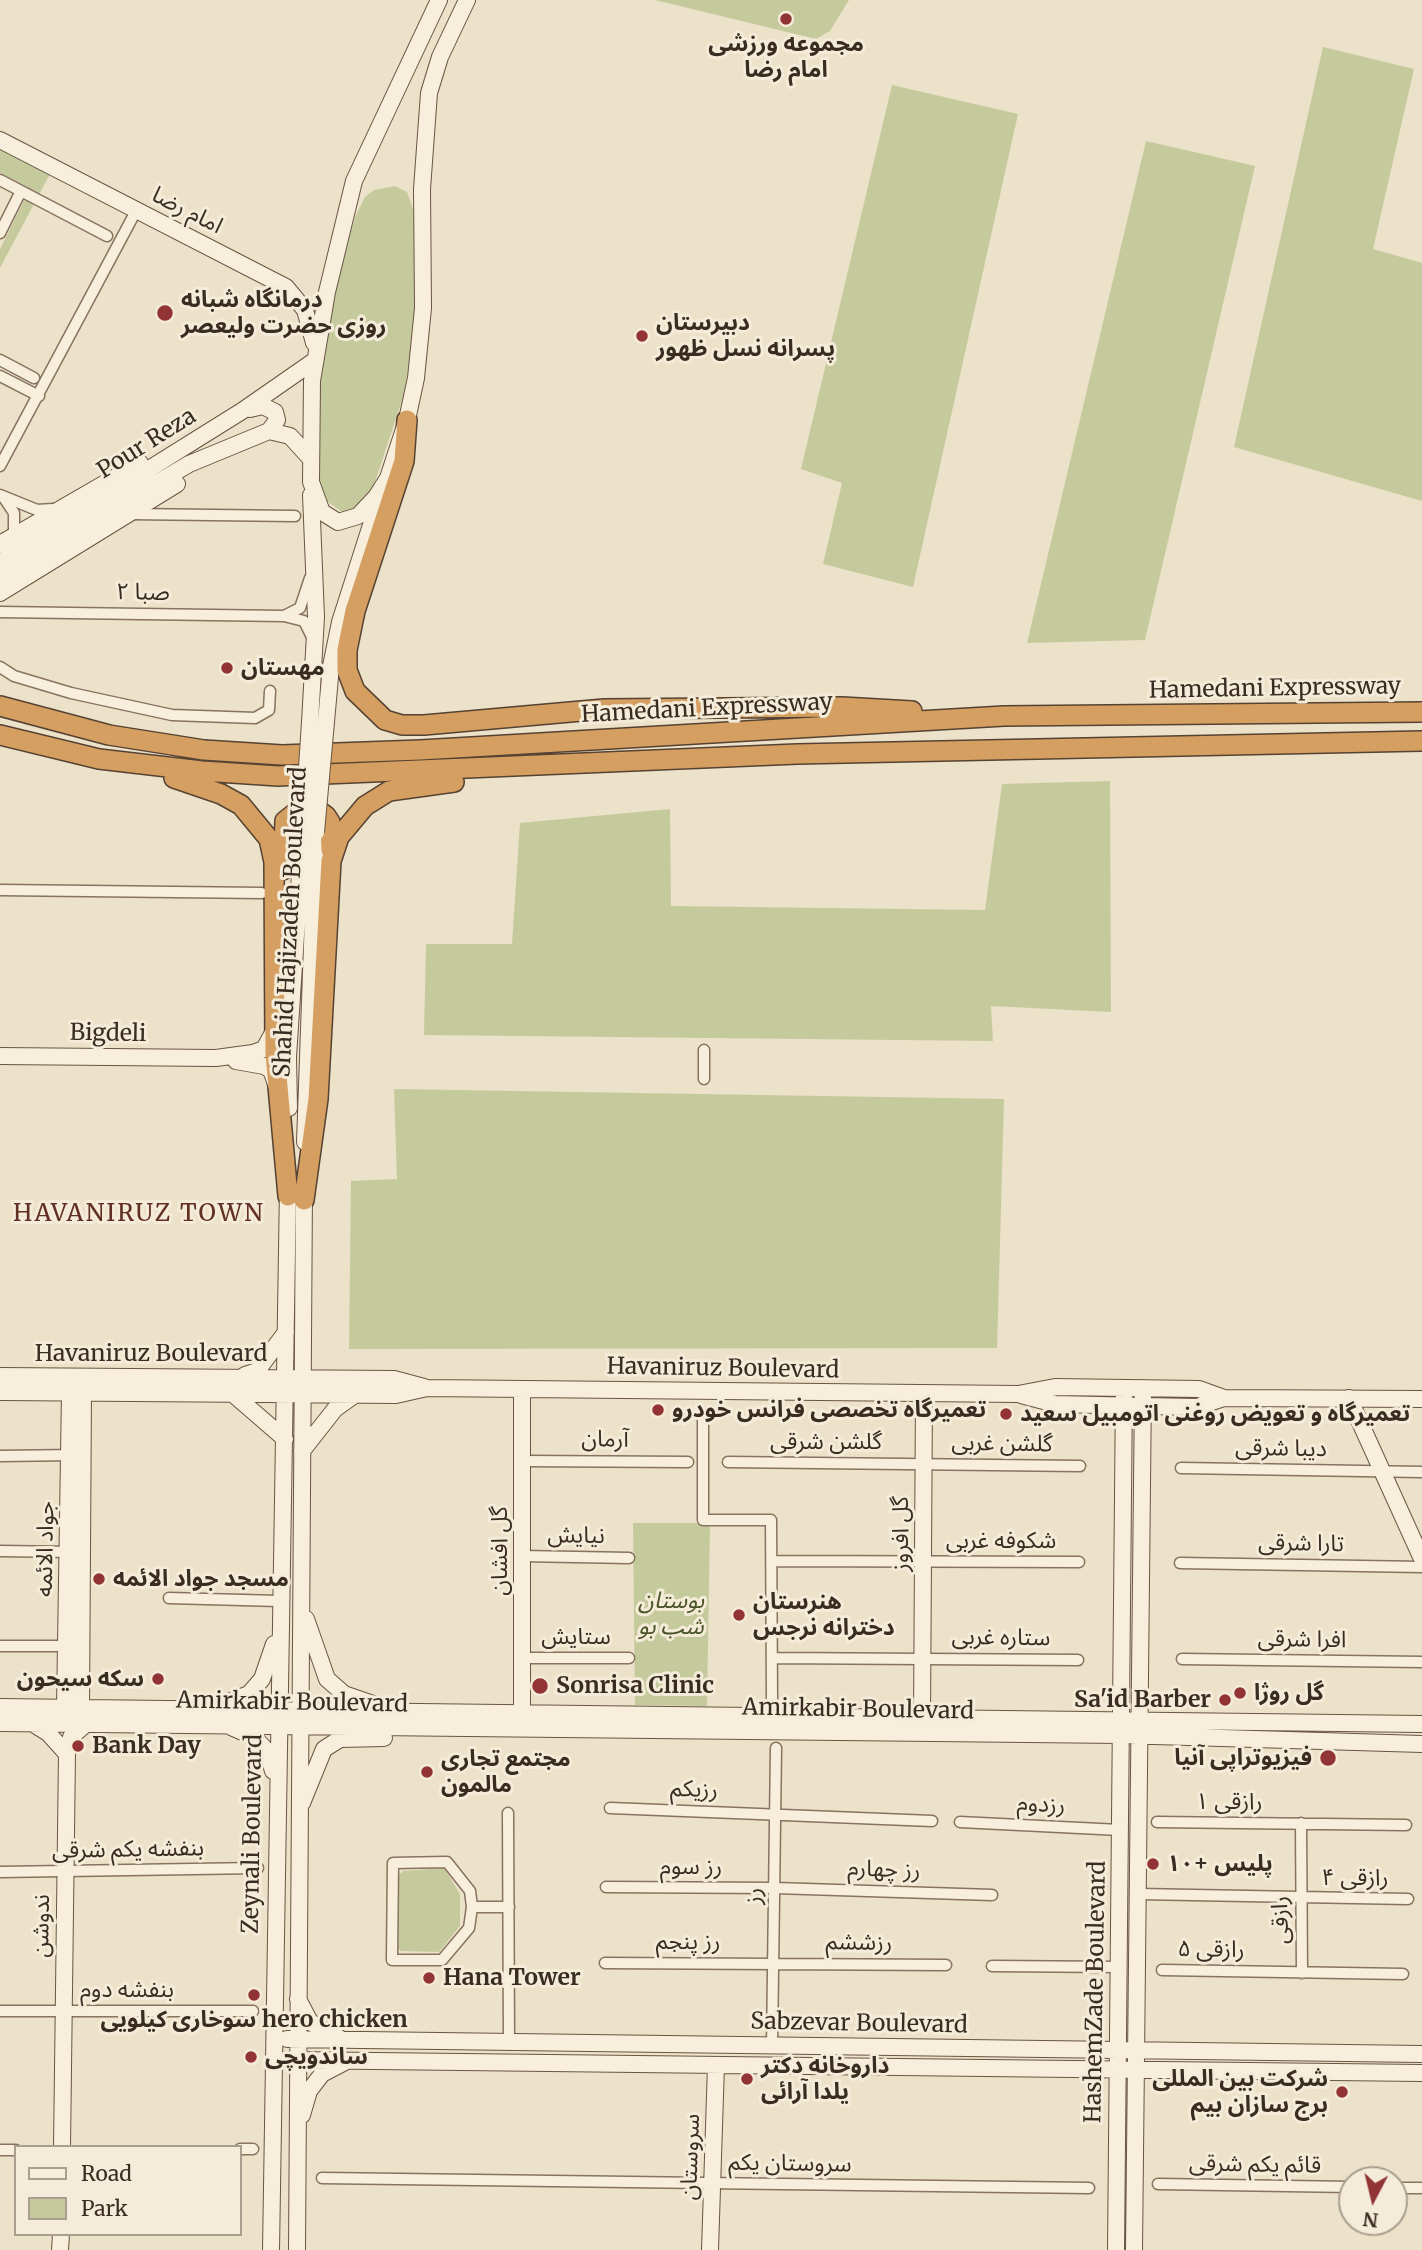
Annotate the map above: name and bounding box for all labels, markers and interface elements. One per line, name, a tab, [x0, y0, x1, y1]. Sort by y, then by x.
marker: مجموعه ورزشی امام رضا	[778, 11, 794, 27]
place label: مجموعه ورزشی امام رضا	[708, 30, 864, 84]
street label: امام رضا	[147, 181, 227, 241]
place label: درمانگاه شبانه روزی حضرت ولیعصر	[181, 286, 386, 340]
marker: درمانگاه شبانه روزی حضرت ولیعصر	[155, 303, 175, 323]
place label: دبیرستان پسرانه نسل ظهور	[656, 309, 835, 363]
marker: دبیرستان پسرانه نسل ظهور	[634, 328, 650, 344]
street label: Pour Reza	[93, 403, 201, 485]
street label: صبا ۲	[116, 579, 170, 607]
place label: مهستان	[241, 654, 325, 682]
marker: مهستان	[219, 660, 235, 676]
street label: Hamedani Expressway	[1149, 673, 1401, 705]
street label: Hamedani Expressway	[580, 689, 834, 729]
street label: Shahid Hajizadeh Boulevard	[269, 766, 313, 1078]
street label: Bigdeli	[69, 1020, 147, 1048]
district label: HAVANIRUZ TOWN	[15, 1200, 263, 1228]
street label: Havaniruz Boulevard	[35, 1340, 267, 1368]
street label: Havaniruz Boulevard	[606, 1353, 840, 1385]
place label: تعمیرگاه تخصصی فرانس خودرو	[672, 1396, 986, 1424]
place label: تعمیرگاه و تعویض روغنی اتومبیل سعید	[1020, 1400, 1410, 1428]
marker: تعمیرگاه تخصصی فرانس خودرو	[650, 1402, 666, 1418]
marker: تعمیرگاه و تعویض روغنی اتومبیل سعید	[998, 1406, 1014, 1422]
street label: آرمان	[581, 1426, 629, 1454]
street label: گلشن شرقی	[770, 1428, 882, 1456]
street label: گلشن غربی	[951, 1429, 1053, 1459]
street label: دیبا شرقی	[1235, 1434, 1327, 1464]
street label: گل افروز	[887, 1496, 915, 1572]
street label: جواد الائمه	[31, 1501, 61, 1597]
street label: گل افشان	[486, 1506, 514, 1596]
street label: نیایش	[547, 1522, 605, 1550]
street label: شکوفه غربی	[946, 1527, 1056, 1555]
street label: تارا شرقی	[1258, 1529, 1344, 1559]
place label: مسجد جواد الائمه	[113, 1565, 289, 1593]
marker: مسجد جواد الائمه	[91, 1571, 107, 1587]
park label: بوستان شب بو	[638, 1587, 704, 1641]
place label: هنرستان دخترانه نرجس	[753, 1588, 895, 1642]
marker: هنرستان دخترانه نرجس	[731, 1607, 747, 1623]
street label: ستایش	[541, 1623, 611, 1651]
street label: ستاره غربی	[951, 1623, 1051, 1653]
street label: افرا شرقی	[1257, 1625, 1347, 1655]
place label: سکه سیحون	[17, 1665, 144, 1693]
marker: سکه سیحون	[150, 1671, 166, 1687]
place label: Sonrisa Clinic	[556, 1672, 714, 1700]
marker: Sonrisa Clinic	[530, 1676, 550, 1696]
place label: گل روژا	[1254, 1679, 1324, 1707]
marker: گل روژا	[1232, 1685, 1248, 1701]
place label: Sa'id Barber	[1074, 1686, 1211, 1714]
street label: Amirkabir Boulevard	[176, 1687, 408, 1719]
marker: Sa'id Barber	[1217, 1692, 1233, 1708]
street label: Amirkabir Boulevard	[742, 1694, 974, 1726]
place label: Bank Day	[92, 1732, 201, 1760]
street label: Zeynali Boulevard	[237, 1734, 269, 1934]
marker: Bank Day	[70, 1738, 86, 1754]
place label: فیزیوتراپی آنیا	[1174, 1744, 1312, 1772]
place label: مجتمع تجاری مالمون	[441, 1745, 571, 1799]
marker: فیزیوتراپی آنیا	[1318, 1748, 1338, 1768]
marker: مجتمع تجاری مالمون	[419, 1764, 435, 1780]
street label: رزیکم	[670, 1775, 718, 1805]
street label: رازقی ۱	[1196, 1788, 1262, 1816]
street label: رزدوم	[1016, 1790, 1066, 1820]
street label: بنفشه یکم شرقی	[52, 1835, 204, 1865]
place label: پلیس +۱۰	[1167, 1850, 1273, 1878]
street label: رز سوم	[660, 1853, 722, 1881]
street label: رز چهارم	[847, 1855, 921, 1885]
marker: پلیس +۱۰	[1145, 1856, 1161, 1872]
street label: HashemZade Boulevard	[1080, 1861, 1112, 2123]
street label: رازقی ۴	[1322, 1864, 1388, 1892]
street label: رز	[740, 1887, 768, 1905]
street label: ندوشن	[28, 1894, 56, 1958]
street label: رازقی	[1267, 1896, 1295, 1944]
street label: رز پنجم	[656, 1928, 720, 1956]
street label: رزششم	[825, 1929, 893, 1957]
street label: رازقی ۵	[1177, 1936, 1245, 1964]
place label: Hana Tower	[443, 1964, 581, 1992]
marker: Hana Tower	[421, 1970, 437, 1986]
street label: بنفشه دوم	[80, 1976, 174, 2004]
marker: سوخاری کیلویی hero chicken	[246, 1987, 262, 2003]
place label: سوخاری کیلویی hero chicken	[100, 2006, 408, 2034]
street label: Sabzevar Boulevard	[750, 2008, 968, 2040]
place label: ساندویچی	[265, 2043, 368, 2071]
marker: ساندویچی	[243, 2049, 259, 2065]
place label: داروخانه دکتر یلدا آرائی	[761, 2052, 889, 2106]
place label: شرکت بین المللی برج سازان بیم	[1152, 2065, 1328, 2119]
marker: داروخانه دکتر یلدا آرائی	[739, 2071, 755, 2087]
marker: شرکت بین المللی برج سازان بیم	[1334, 2084, 1350, 2100]
street label: سروستان	[676, 2113, 706, 2201]
legend	[14, 2145, 242, 2236]
street label: سروستان یکم	[728, 2149, 852, 2179]
street label: قائم یکم شرقی	[1189, 2150, 1321, 2180]
text: Road	[81, 2160, 132, 2187]
north arrow	[1338, 2166, 1408, 2236]
text: Park	[81, 2195, 128, 2222]
text: N	[1362, 2207, 1380, 2233]

